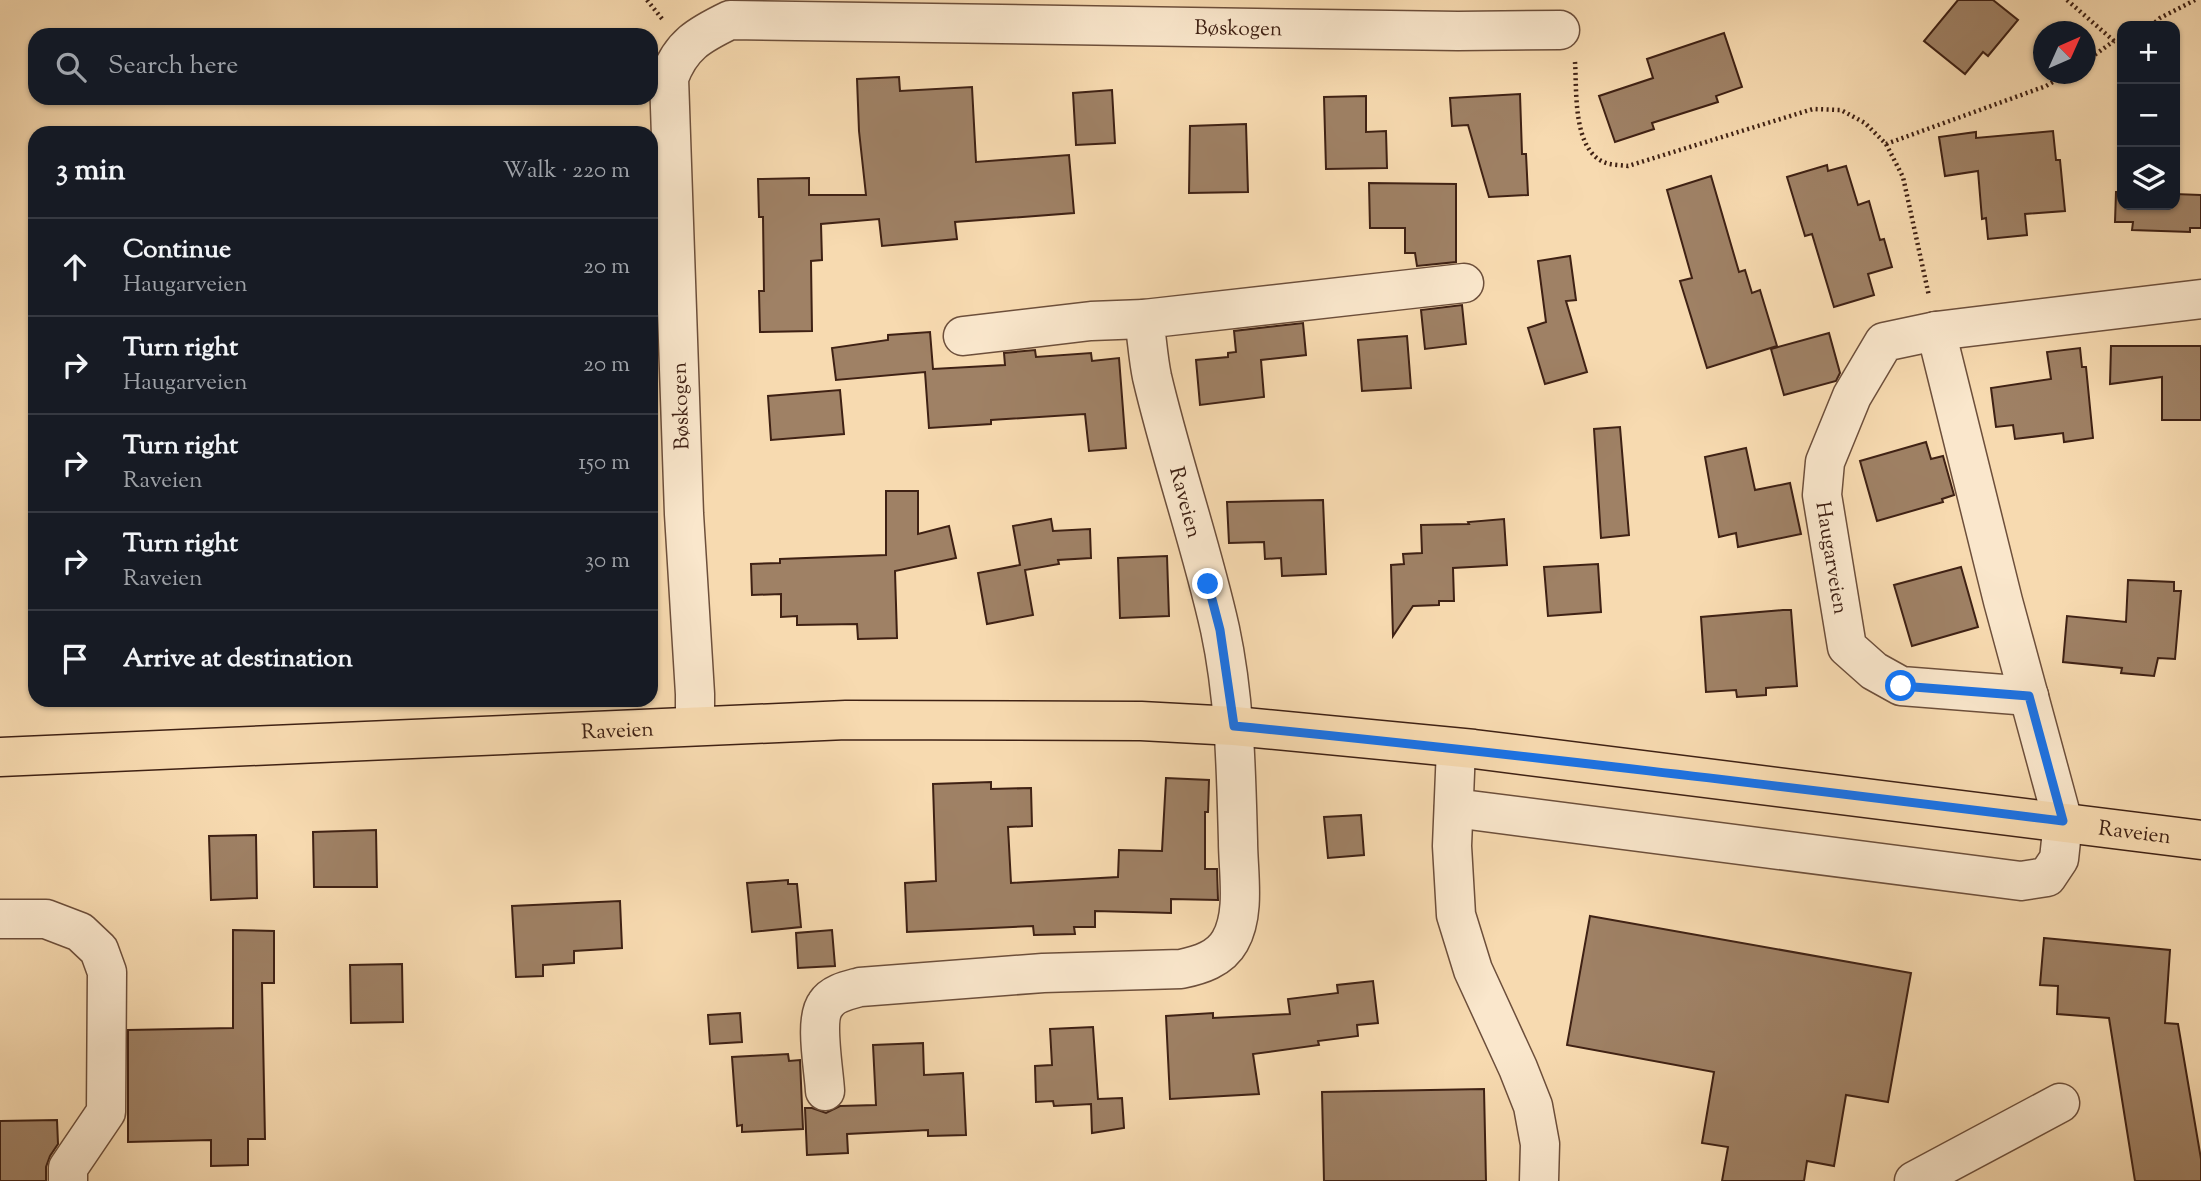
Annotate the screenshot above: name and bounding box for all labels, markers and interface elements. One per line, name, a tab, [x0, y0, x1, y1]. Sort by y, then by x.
street label: Bøskogen	[1194, 14, 1282, 45]
north arrow	[2033, 21, 2096, 84]
map controls	[2117, 21, 2180, 210]
button: +	[2117, 21, 2180, 84]
search box	[28, 28, 658, 105]
icon: search	[52, 48, 90, 86]
text: Search here	[108, 48, 238, 85]
button: −	[2117, 84, 2180, 147]
button: layers	[2117, 147, 2180, 210]
text: 3 min	[56, 150, 126, 193]
text: Walk · 220 m	[503, 155, 630, 188]
text: Continue	[123, 232, 231, 269]
icon: ahead	[56, 248, 94, 286]
text: 20 m	[583, 251, 630, 284]
text: Haugarveien	[123, 269, 248, 302]
text: Turn right	[123, 330, 238, 367]
icon: right	[56, 346, 94, 384]
text: 20 m	[583, 349, 630, 382]
street label: Bøskogen	[665, 362, 699, 450]
text: Haugarveien	[123, 367, 248, 400]
text: Turn right	[123, 428, 238, 465]
icon: right	[56, 444, 94, 482]
text: 150 m	[578, 447, 630, 480]
street label: Raveien	[1160, 464, 1208, 542]
text: Raveien	[123, 465, 203, 498]
street label: Haugarveien	[1806, 499, 1854, 617]
text: Turn right	[123, 526, 238, 563]
icon: right	[56, 542, 94, 580]
text: 30 m	[585, 545, 630, 578]
text: Raveien	[123, 563, 203, 596]
route end	[1192, 568, 1223, 599]
icon: arrive	[56, 640, 94, 678]
text: Arrive at destination	[123, 641, 353, 678]
route start	[1885, 670, 1916, 701]
street label: Raveien	[581, 715, 654, 749]
street label: Raveien	[2097, 814, 2172, 853]

